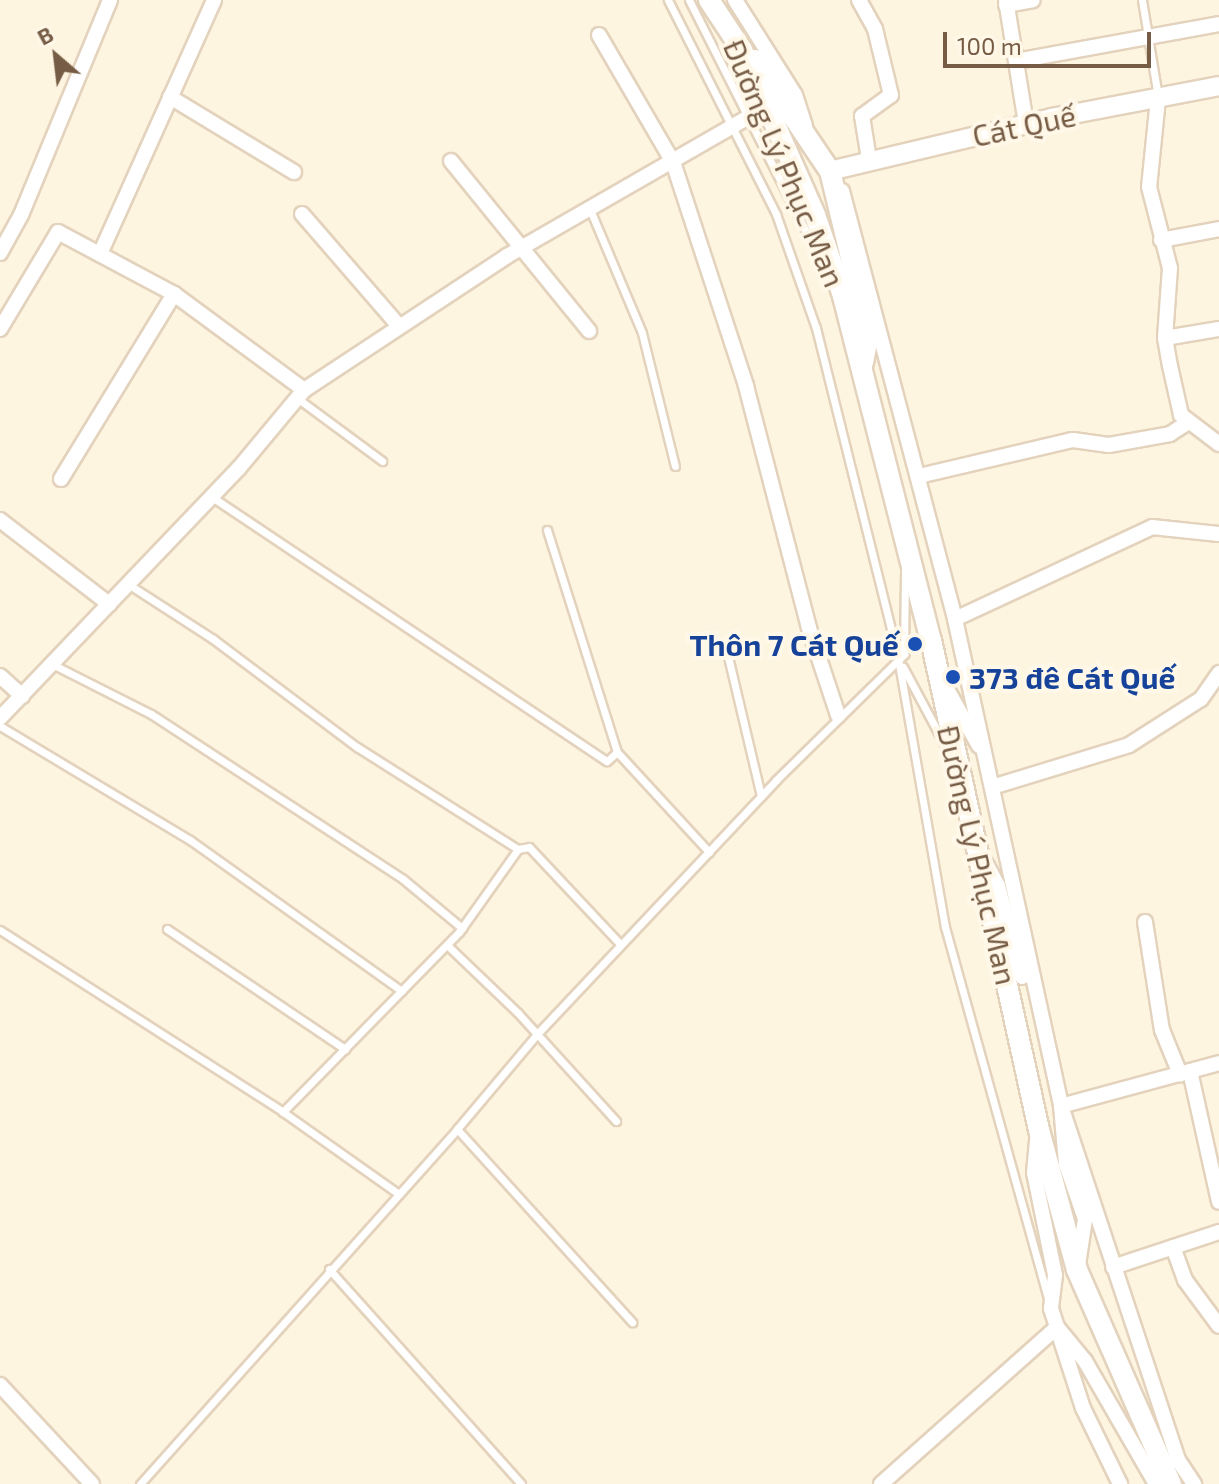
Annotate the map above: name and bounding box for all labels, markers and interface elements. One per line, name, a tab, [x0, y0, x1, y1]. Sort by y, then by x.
north arrow	[16, 16, 96, 96]
scale bar	[947, 16, 1155, 66]
text: B	[32, 20, 57, 50]
text: 100 m	[957, 31, 1022, 60]
street label: Đường Lý Phục Man	[716, 34, 854, 292]
street label: Cát Quế	[969, 96, 1079, 154]
place label: Thôn 7 Cát Quế	[690, 626, 899, 662]
marker: Thôn 7 Cát Quế	[906, 635, 924, 653]
place label: 373 đê Cát Quế	[969, 659, 1175, 695]
marker: 373 đê Cát Quế	[944, 668, 962, 686]
street label: Đường Lý Phục Man	[931, 721, 1025, 989]

